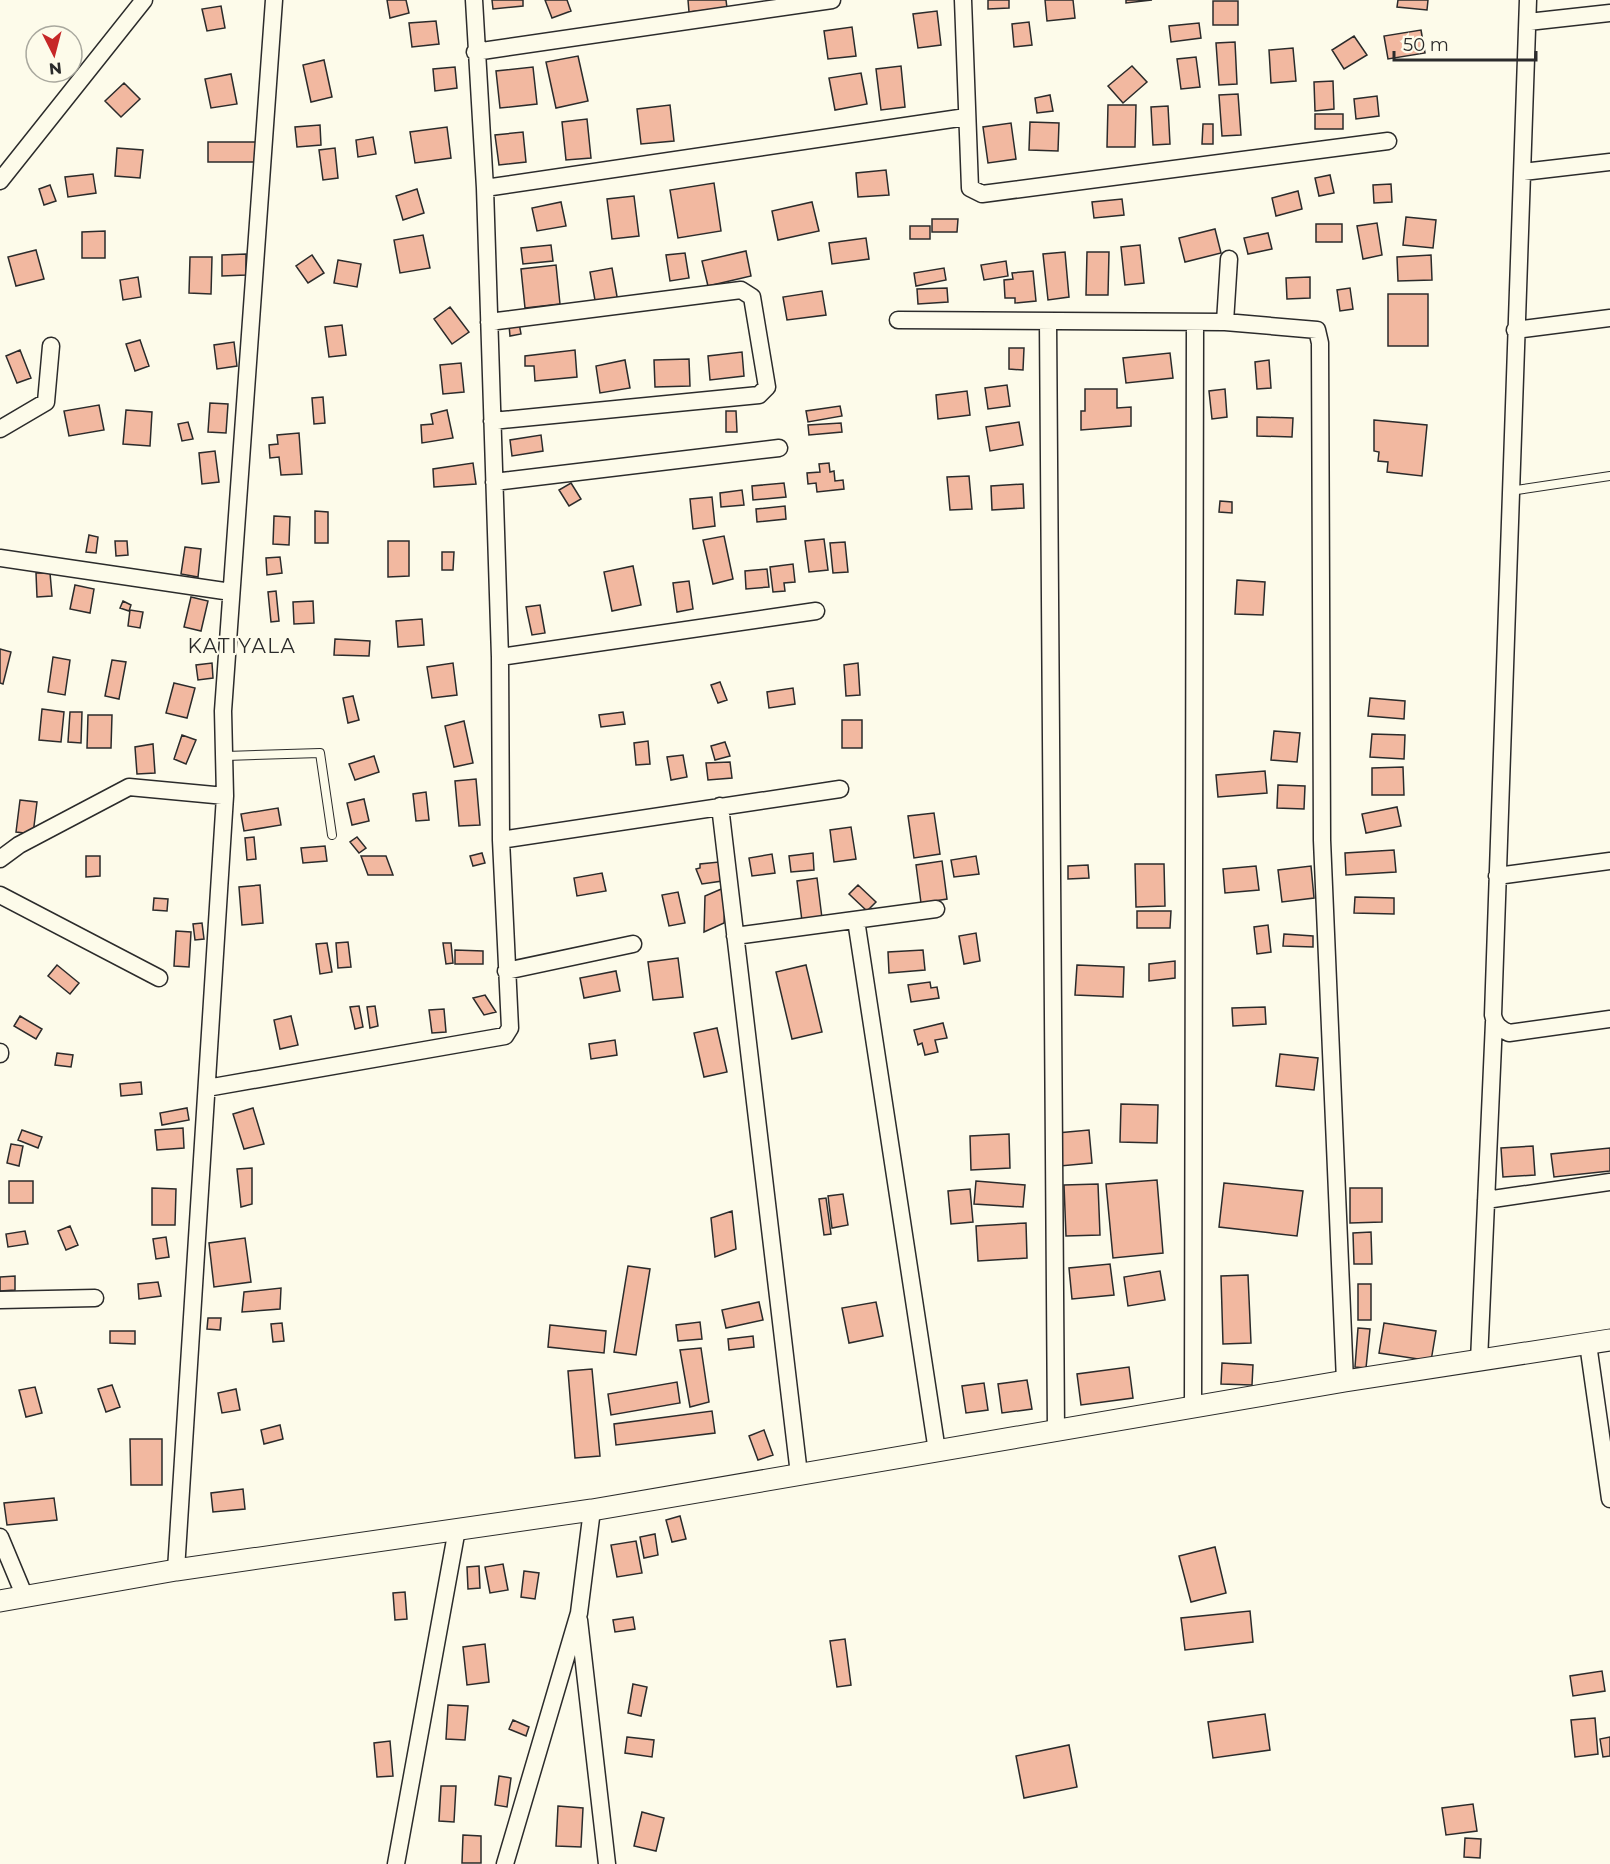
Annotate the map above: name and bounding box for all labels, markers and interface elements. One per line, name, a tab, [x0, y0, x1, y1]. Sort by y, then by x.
north arrow	[24, 24, 84, 84]
scale bar	[1394, 24, 1536, 62]
text: 50 m	[1403, 34, 1449, 56]
text: N	[48, 58, 63, 79]
district label: KATIYALA	[188, 634, 296, 658]

